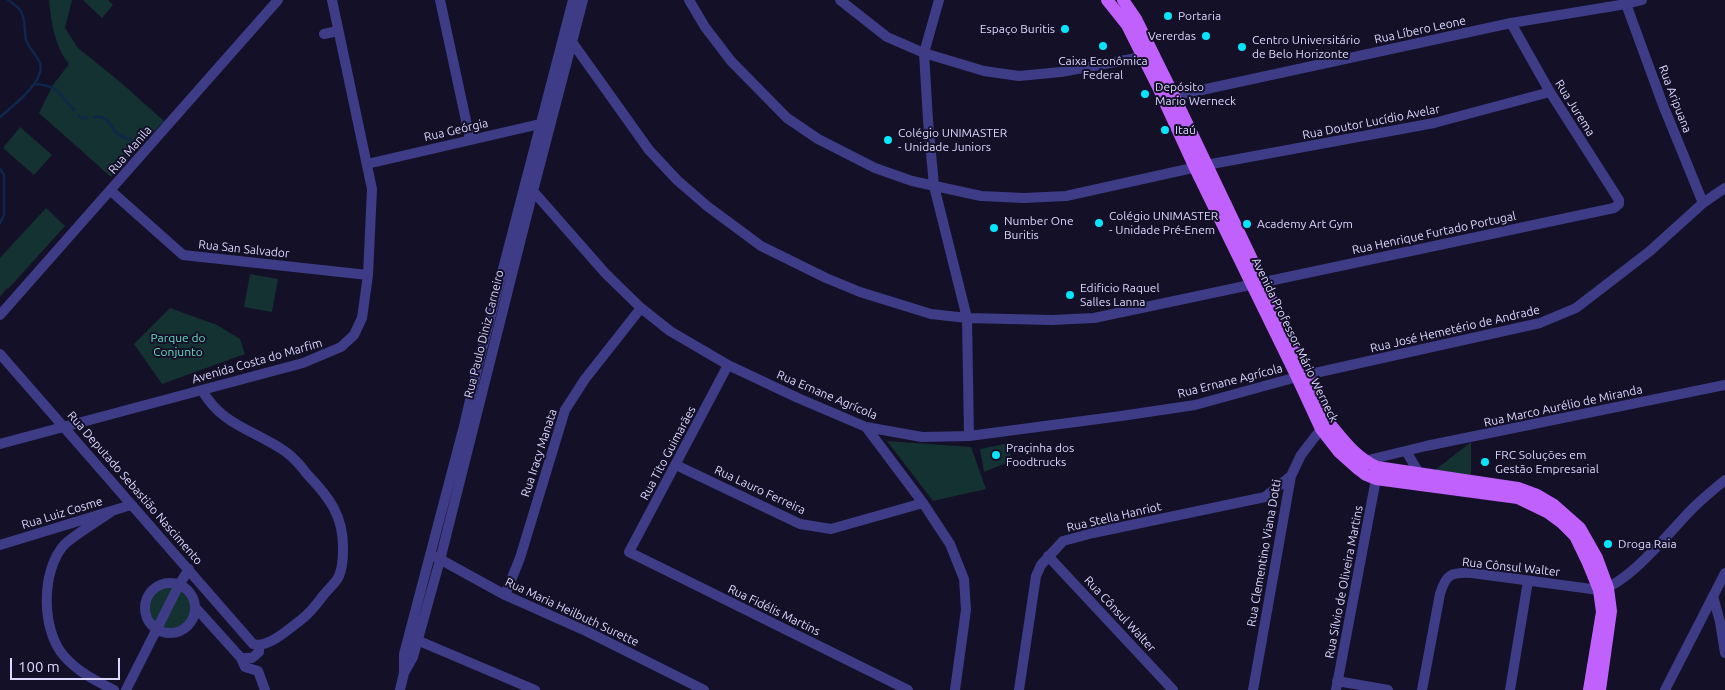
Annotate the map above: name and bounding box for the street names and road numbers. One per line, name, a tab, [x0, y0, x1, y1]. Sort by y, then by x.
street label: Rua Líbero Leone	[1373, 13, 1467, 47]
street label: Rua Aripuana	[1655, 63, 1695, 135]
street label: Rua Jurema	[1552, 77, 1598, 139]
street label: Rua Doutor Lucídio Avelar	[1301, 102, 1441, 142]
street label: Rua Geórgia	[423, 116, 489, 144]
street label: Rua Manila	[105, 123, 155, 177]
street label: Rua Henrique Furtado Portugal	[1351, 209, 1517, 257]
street label: Rua San Salvador	[198, 237, 290, 261]
street label: Avenida Professor Mário Werneck	[1249, 255, 1341, 425]
street label: Rua Paulo Diniz Carneiro	[461, 268, 507, 400]
street label: Rua José Hemetério de Andrade	[1369, 302, 1541, 356]
street label: Avenida Costa do Marfim	[190, 336, 324, 386]
street label: Rua Ernane Agrícola	[1176, 361, 1284, 401]
street label: Rua Ernane Agrícola	[775, 367, 879, 423]
street label: Rua Marco Aurélio de Miranda	[1482, 382, 1644, 430]
street label: Rua Tito Guimarães	[637, 404, 699, 502]
street label: Rua Iracy Manata	[518, 407, 560, 499]
street label: Rua Deputado Sebastião Nascimento	[64, 408, 206, 568]
street label: Rua Lauro Ferreira	[712, 463, 808, 517]
street label: Rua Clementino Viana Dotti	[1244, 478, 1284, 628]
street label: Rua Luiz Cosme	[20, 494, 104, 532]
street label: Rua Stella Hanriot	[1065, 499, 1163, 535]
street label: Rua Sílvio de Oliveira Martins	[1322, 504, 1366, 660]
street label: Rua Cônsul Walter	[1461, 555, 1561, 579]
street label: Rua Cônsul Walter	[1081, 573, 1159, 655]
street label: Rua Maria Heilbuth Surette	[503, 575, 641, 649]
street label: Rua Fidélis Martins	[725, 581, 823, 639]

